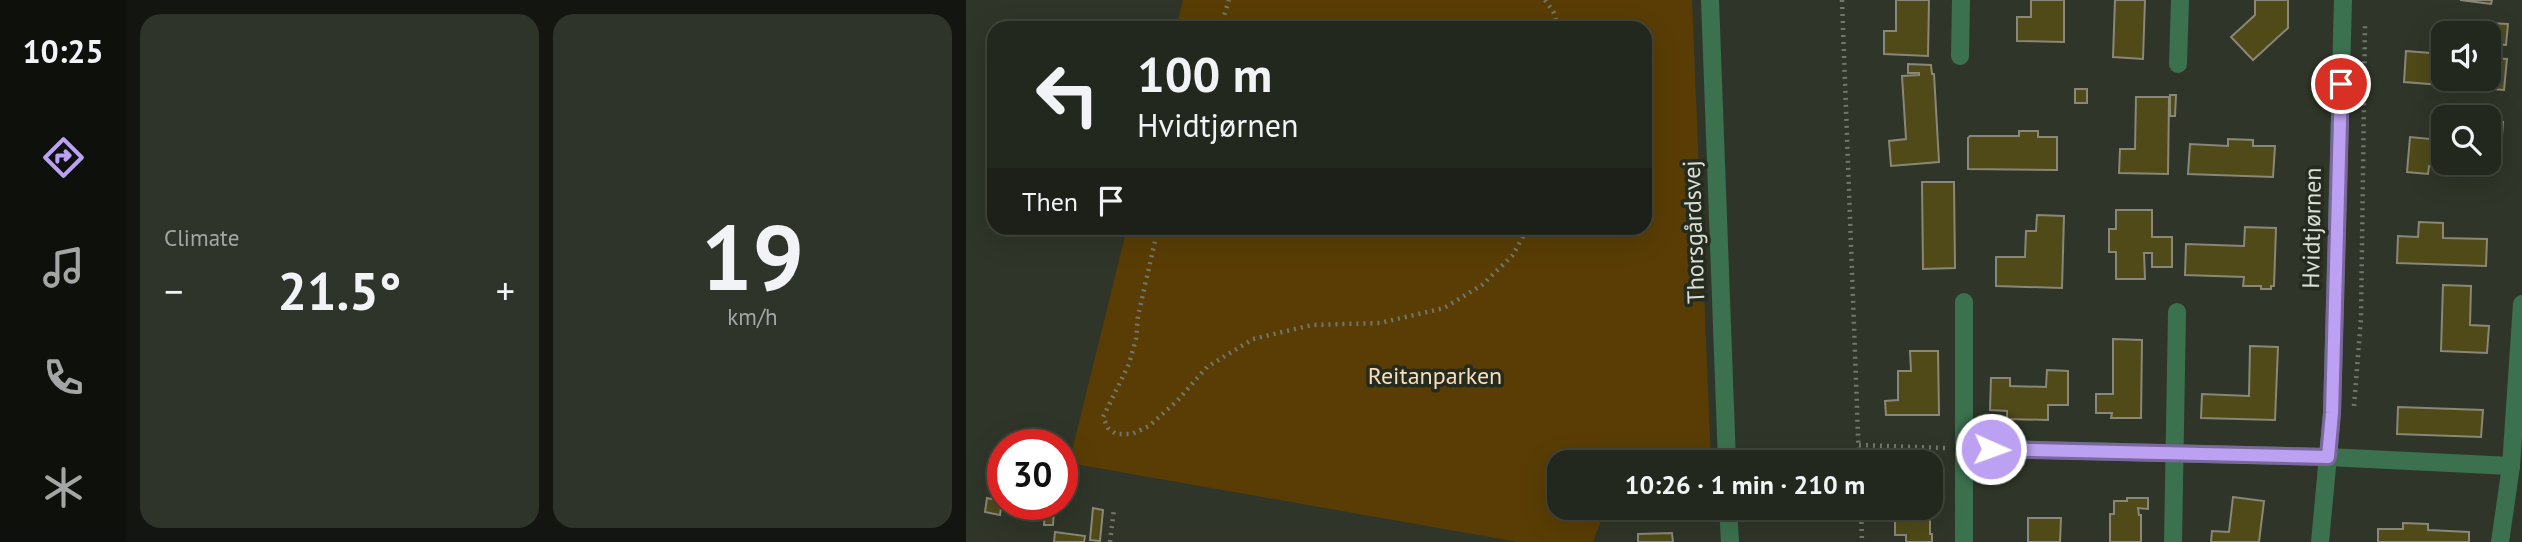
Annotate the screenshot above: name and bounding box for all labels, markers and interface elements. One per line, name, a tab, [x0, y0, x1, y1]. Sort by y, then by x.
map controls	[2431, 21, 2501, 175]
button: sound	[2431, 21, 2501, 91]
text: 10:25	[22, 30, 104, 72]
text: 100 m	[1137, 42, 1272, 106]
icon: left	[1022, 49, 1113, 140]
pin	[2311, 54, 2371, 114]
icon: arrive	[2322, 65, 2360, 103]
text: Hvidtjørnen	[1137, 104, 1298, 146]
button: search	[2431, 105, 2501, 175]
icon: directions	[39, 133, 88, 182]
street label: Thorsgårdsvej	[1676, 160, 1711, 304]
street label: Hvidtjørnen	[2295, 167, 2328, 289]
icon: arrive	[1092, 182, 1130, 220]
text: Then	[1022, 185, 1078, 218]
text: 19	[701, 197, 804, 315]
text: Climate	[164, 223, 239, 252]
icon: music	[39, 243, 88, 292]
text: 21.5°	[278, 257, 401, 324]
text: −	[164, 266, 183, 315]
text: +	[496, 266, 515, 315]
text: km/h	[727, 302, 778, 331]
icon: phone	[39, 353, 88, 402]
park label: Reitanparken	[1368, 360, 1502, 391]
position arrow	[1954, 412, 2028, 486]
speed limit sign: 30	[987, 429, 1078, 520]
icon: climate	[39, 463, 88, 512]
text: 10:26 · 1 min · 210 m	[1625, 468, 1865, 501]

